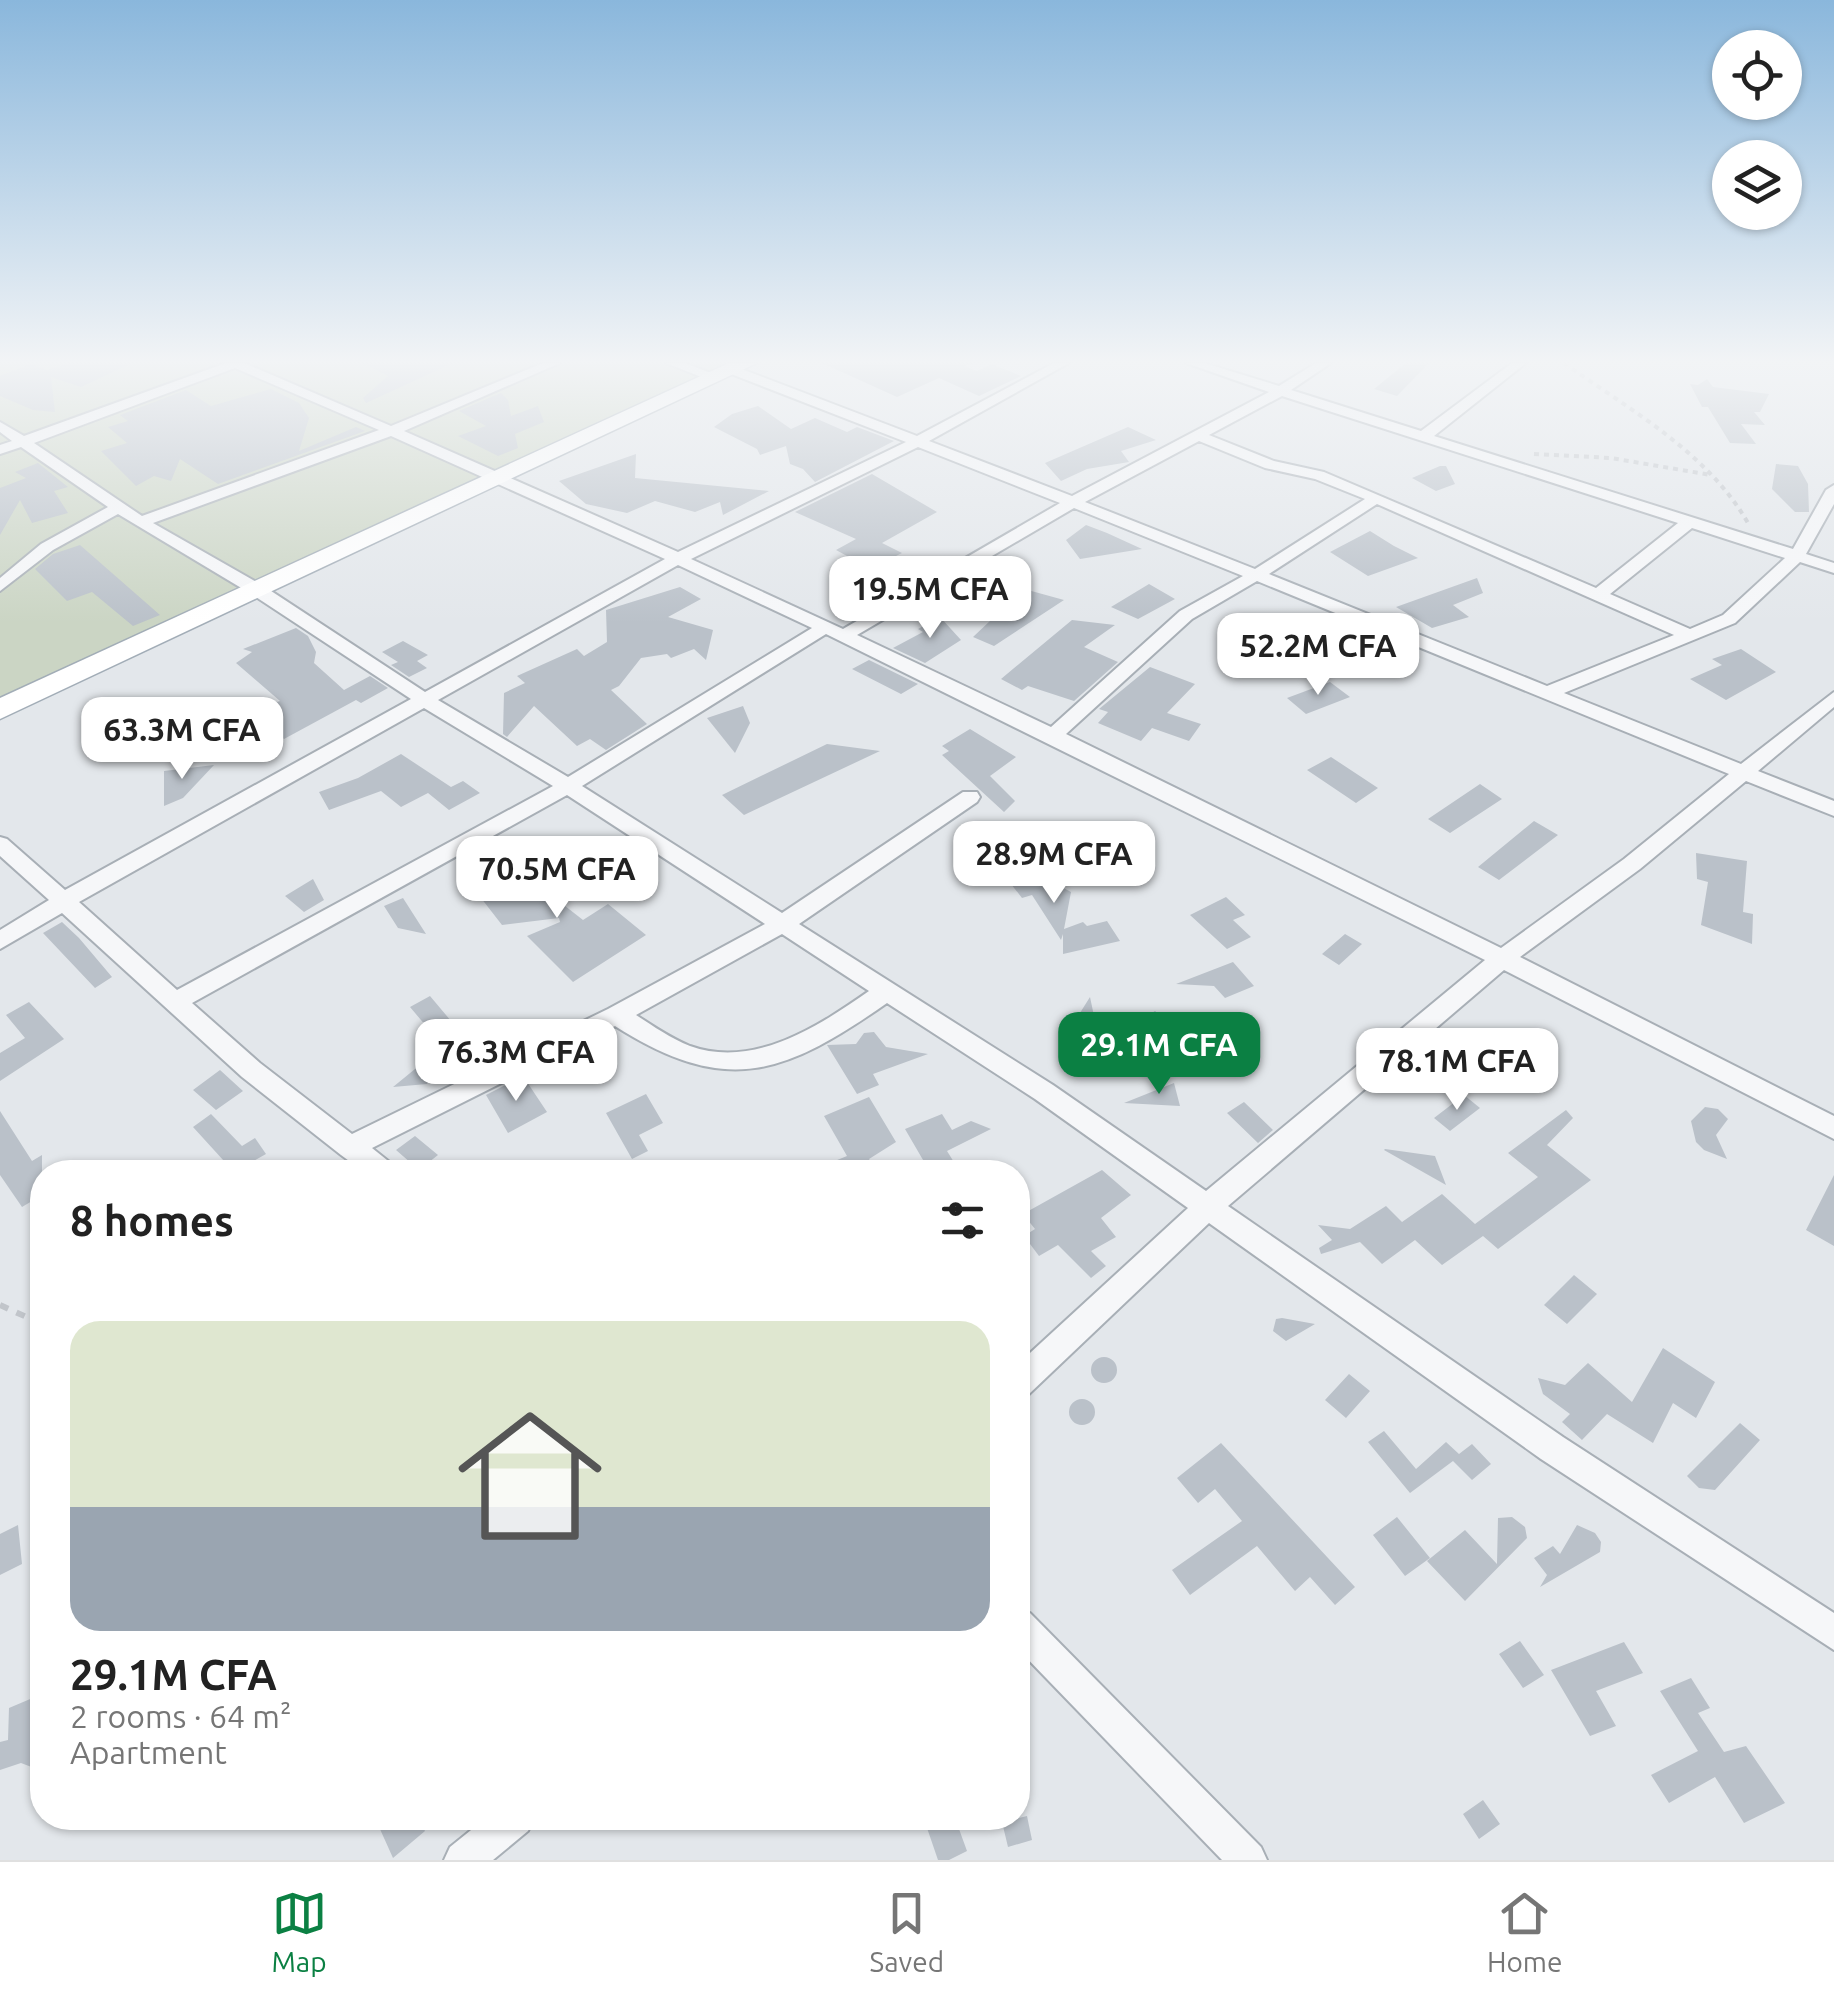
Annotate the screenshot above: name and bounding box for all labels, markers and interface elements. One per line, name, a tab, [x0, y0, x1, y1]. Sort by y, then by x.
map controls	[1712, 30, 1802, 230]
button: locate	[1712, 30, 1802, 120]
button: layers	[1712, 140, 1802, 230]
pin: 19.5M CFA	[816, 556, 1044, 641]
text: 19.5M CFA	[851, 570, 1009, 606]
pin: 52.2M CFA	[1204, 613, 1432, 698]
text: 52.2M CFA	[1239, 627, 1397, 663]
pin: 63.3M CFA	[68, 697, 296, 782]
text: 63.3M CFA	[103, 711, 261, 747]
pin: 28.9M CFA	[940, 821, 1168, 906]
text: 28.9M CFA	[975, 835, 1133, 871]
pin: 70.5M CFA	[443, 836, 671, 921]
text: 70.5M CFA	[478, 850, 636, 886]
pin: 29.1M CFA	[1045, 1012, 1273, 1097]
pin: 76.3M CFA	[402, 1019, 630, 1104]
text: 29.1M CFA	[1080, 1026, 1238, 1062]
pin: 78.1M CFA	[1343, 1028, 1571, 1113]
text: 76.3M CFA	[437, 1033, 595, 1069]
text: 78.1M CFA	[1378, 1042, 1536, 1078]
icon: filters	[935, 1193, 990, 1248]
text: 8 homes	[70, 1197, 234, 1244]
icon: home	[440, 1386, 620, 1566]
text: 29.1M CFA	[70, 1651, 277, 1698]
text: 2 rooms · 64 m²	[70, 1698, 291, 1734]
text: Apartment	[70, 1734, 227, 1770]
tab: Map	[271, 1886, 327, 1977]
tab: Saved	[870, 1886, 944, 1977]
tab: Home	[1487, 1886, 1563, 1977]

